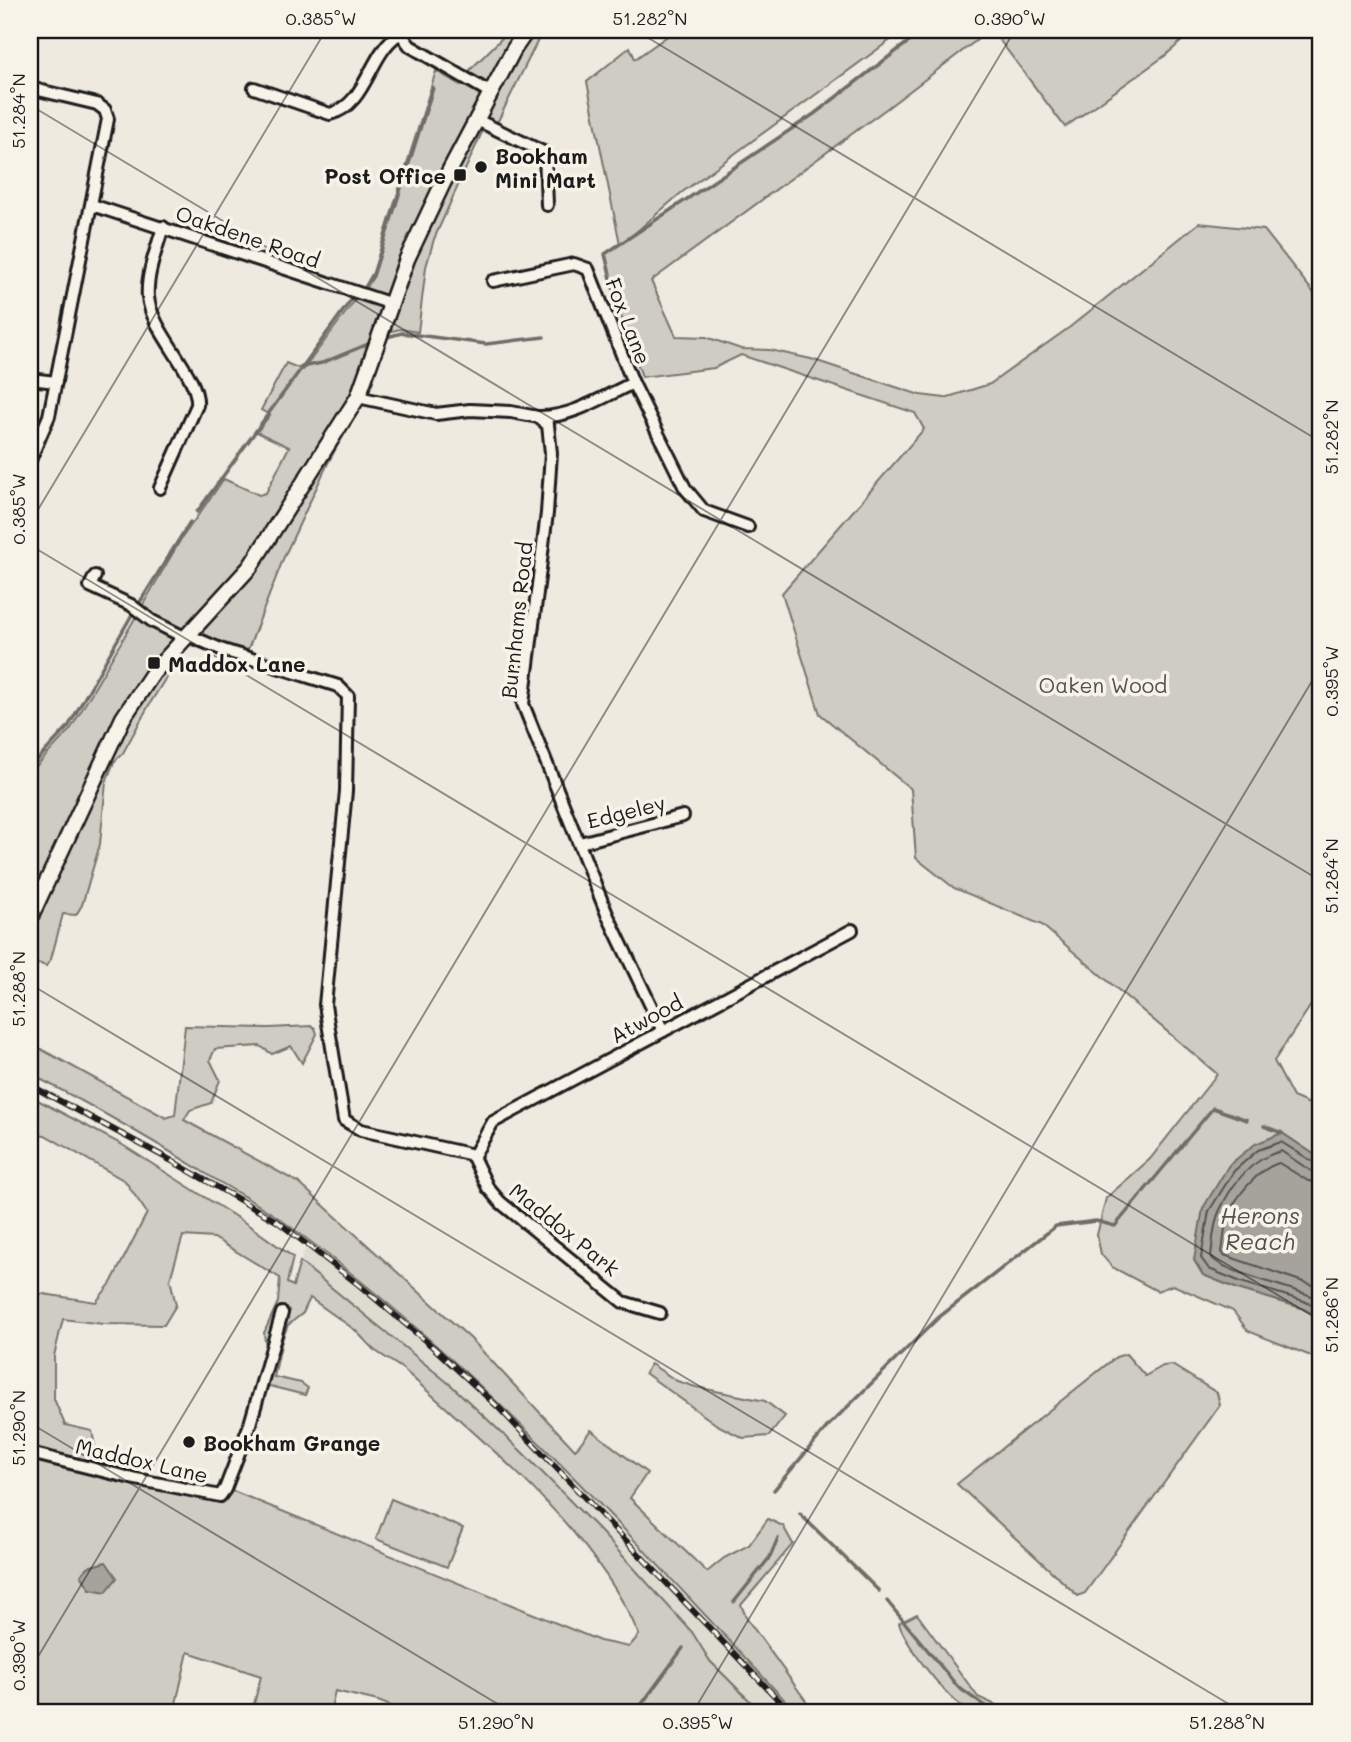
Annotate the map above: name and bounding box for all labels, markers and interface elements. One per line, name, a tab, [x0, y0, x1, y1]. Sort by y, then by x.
text: 0.385°W	[285, 6, 357, 30]
text: 51.282°N	[612, 6, 688, 30]
text: 0.390°W	[974, 6, 1046, 30]
text: 51.284°N	[6, 73, 30, 149]
place label: Bookham Mini Mart	[495, 142, 596, 193]
marker: Bookham Mini Mart	[473, 159, 489, 175]
place label: Post Office	[324, 162, 446, 189]
marker: Post Office	[452, 167, 468, 183]
street label: Oakdene Road	[172, 199, 324, 273]
street label: Fox Lane	[600, 274, 658, 368]
text: 51.282°N	[1319, 399, 1343, 475]
text: 0.385°W	[6, 473, 30, 545]
street label: Burnhams Road	[494, 540, 538, 700]
text: 0.395°W	[1319, 646, 1343, 716]
place label: Maddox Lane	[168, 650, 305, 677]
marker: Maddox Lane	[146, 655, 162, 671]
park label: Oaken Wood	[1039, 671, 1167, 698]
street label: Edgeley	[584, 788, 668, 834]
text: 51.284°N	[1319, 838, 1343, 914]
text: 51.288°N	[6, 951, 30, 1027]
street label: Atwood	[605, 988, 687, 1048]
street label: Maddox Park	[504, 1176, 626, 1282]
water label: Herons Reach	[1220, 1200, 1300, 1256]
text: 51.286°N	[1319, 1277, 1343, 1353]
text: 51.290°N	[6, 1390, 30, 1466]
place label: Bookham Grange	[203, 1429, 380, 1456]
street label: Maddox Lane	[73, 1432, 211, 1488]
marker: Bookham Grange	[181, 1434, 197, 1450]
text: 0.390°W	[6, 1619, 30, 1691]
text: 51.290°N	[458, 1710, 534, 1734]
text: 0.395°W	[663, 1710, 733, 1734]
text: 51.288°N	[1189, 1710, 1265, 1734]

